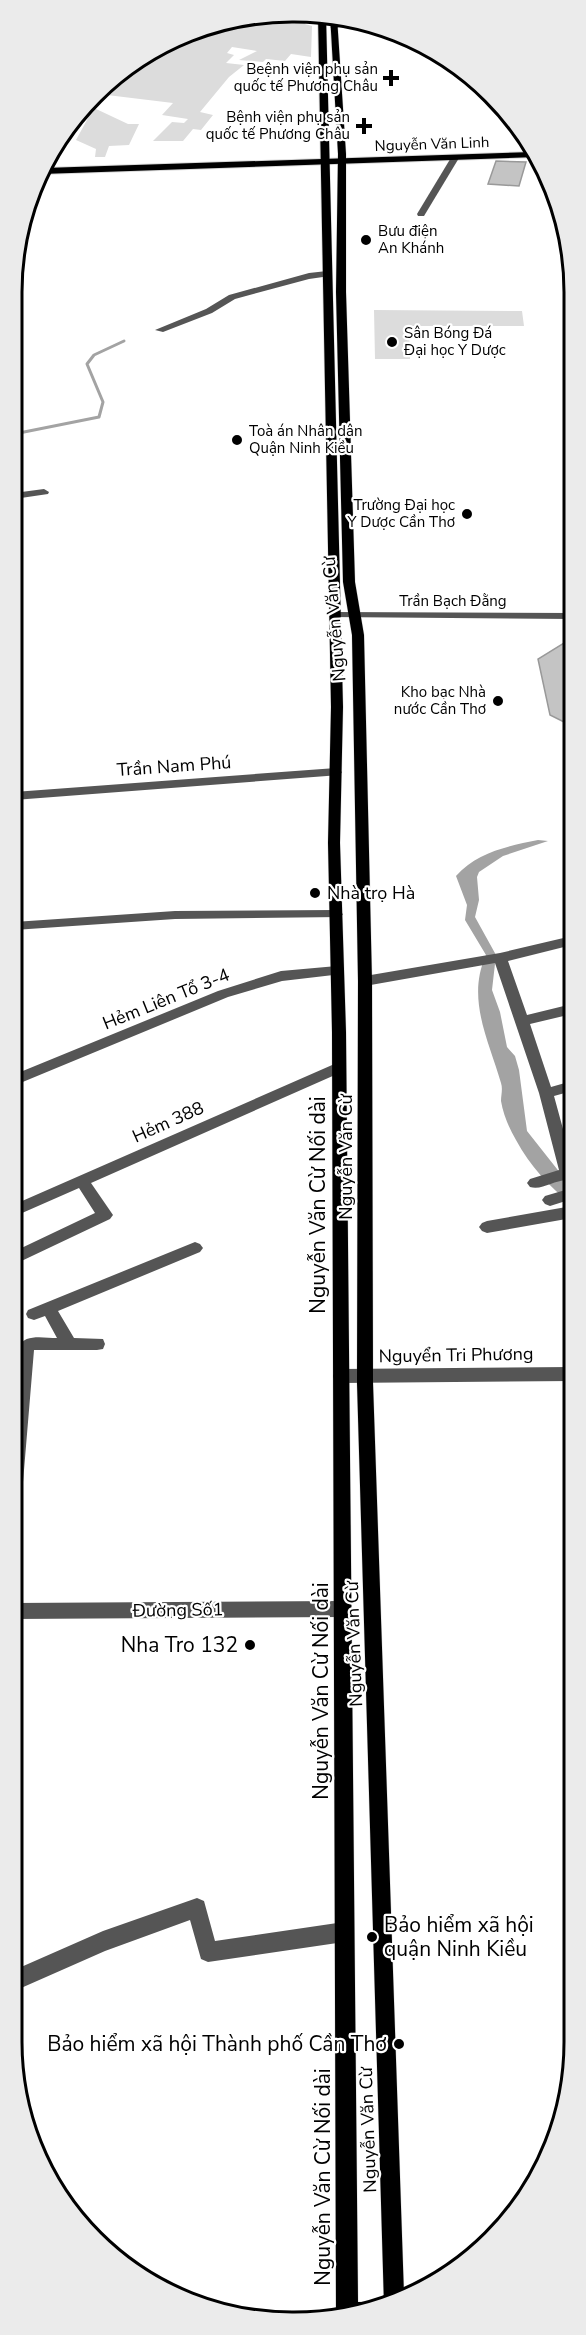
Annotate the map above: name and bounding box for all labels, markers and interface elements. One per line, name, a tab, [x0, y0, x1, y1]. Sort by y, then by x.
place label: Beệnh viện phụ sản quốc tế Phương Châu	[234, 59, 378, 96]
marker: Beệnh viện phụ sản quốc tế Phương Châu	[382, 69, 400, 87]
place label: Bệnh viện phụ sản quốc tế Phương Châu	[206, 107, 350, 144]
marker: Bệnh viện phụ sản quốc tế Phương Châu	[355, 117, 373, 135]
street label: Nguyễn Văn Linh	[374, 132, 490, 156]
place label: Bưu điện An Khánh	[378, 221, 444, 258]
marker: Bưu điện An Khánh	[359, 233, 373, 247]
place label: Sân Bóng Đá Đại học Y Dược	[403, 323, 506, 360]
marker: Sân Bóng Đá Đại học Y Dược	[385, 335, 399, 349]
place label: Toà án Nhân dân Quận Ninh Kiều	[249, 421, 363, 458]
marker: Toà án Nhân dân Quận Ninh Kiều	[230, 433, 244, 447]
place label: Trường Đại học Y Dược Cần Thơ	[346, 495, 455, 532]
marker: Trường Đại học Y Dược Cần Thơ	[460, 507, 474, 521]
street label: Nguyễn Văn Cừ	[317, 555, 351, 682]
street label: Trần Bạch Đằng	[399, 591, 507, 611]
place label: Kho bạc Nhà nước Cần Thơ	[394, 682, 486, 719]
marker: Kho bạc Nhà nước Cần Thơ	[491, 694, 505, 708]
street label: Trần Nam Phú	[116, 750, 232, 782]
place label: Nhà trọ Hà	[327, 881, 415, 905]
marker: Nhà trọ Hà	[308, 886, 322, 900]
street label: Hẻm Liên Tổ 3-4	[99, 963, 233, 1035]
street label: Nguyễn Văn Cừ	[334, 1093, 358, 1220]
street label: Hẻm 388	[129, 1096, 207, 1148]
street label: Nguyễn Văn Cừ Nối dài	[304, 1096, 332, 1314]
street label: Nguyển Tri Phương	[378, 1342, 534, 1368]
street label: Nguyễn Văn Cừ	[340, 1580, 368, 1707]
street label: Nguyễn Văn Cừ Nối dài	[307, 1582, 335, 1800]
street label: Đường Số1	[131, 1597, 224, 1623]
place label: Nha Tro 132	[121, 1631, 238, 1659]
marker: Nha Tro 132	[243, 1638, 257, 1652]
place label: Bảo hiểm xã hội quận Ninh Kiều	[384, 1911, 534, 1963]
marker: Bảo hiểm xã hội quận Ninh Kiều	[365, 1930, 379, 1944]
place label: Bảo hiểm xã hội Thành phố Cần Thơ	[47, 2030, 387, 2058]
marker: Bảo hiểm xã hội Thành phố Cần Thơ	[392, 2037, 406, 2051]
street label: Nguyễn Văn Cừ	[354, 2066, 382, 2193]
street label: Nguyễn Văn Cừ Nối dài	[309, 2068, 337, 2286]

